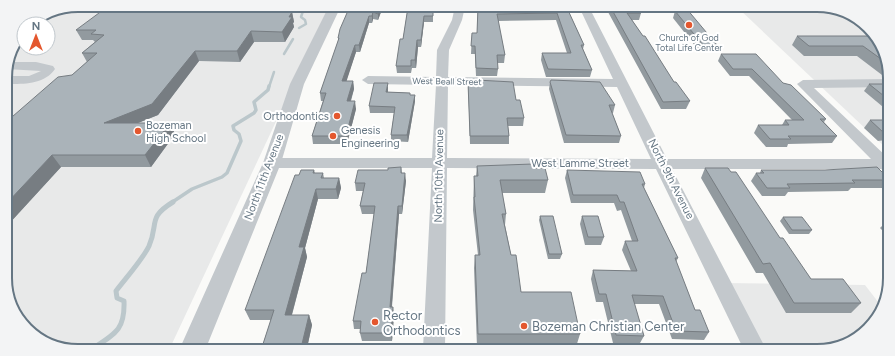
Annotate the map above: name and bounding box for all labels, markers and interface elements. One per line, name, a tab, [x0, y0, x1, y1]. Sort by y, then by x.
north arrow	[16, 16, 56, 56]
text: N	[32, 20, 40, 33]
marker: Church of God Total Life Center	[684, 20, 694, 30]
place label: Church of God Total Life Center	[656, 32, 722, 53]
street label: West Beall Street	[412, 75, 482, 87]
place label: Orthodontics	[263, 110, 329, 123]
marker: Orthodontics	[332, 111, 342, 121]
place label: Bozeman High School	[146, 119, 206, 145]
place label: Genesis Engineering	[341, 124, 400, 150]
marker: Bozeman High School	[133, 126, 143, 136]
street label: North 10th Avenue	[432, 129, 446, 223]
marker: Genesis Engineering	[328, 131, 338, 141]
street label: North 11th Avenue	[242, 132, 286, 222]
street label: North 9th Avenue	[645, 137, 697, 221]
street label: West Lamme Street	[531, 157, 629, 170]
place label: Rector Orthodontics	[383, 308, 461, 338]
marker: Rector Orthodontics	[370, 317, 380, 327]
place label: Bozeman Christian Center	[532, 319, 685, 334]
marker: Bozeman Christian Center	[519, 321, 529, 331]

